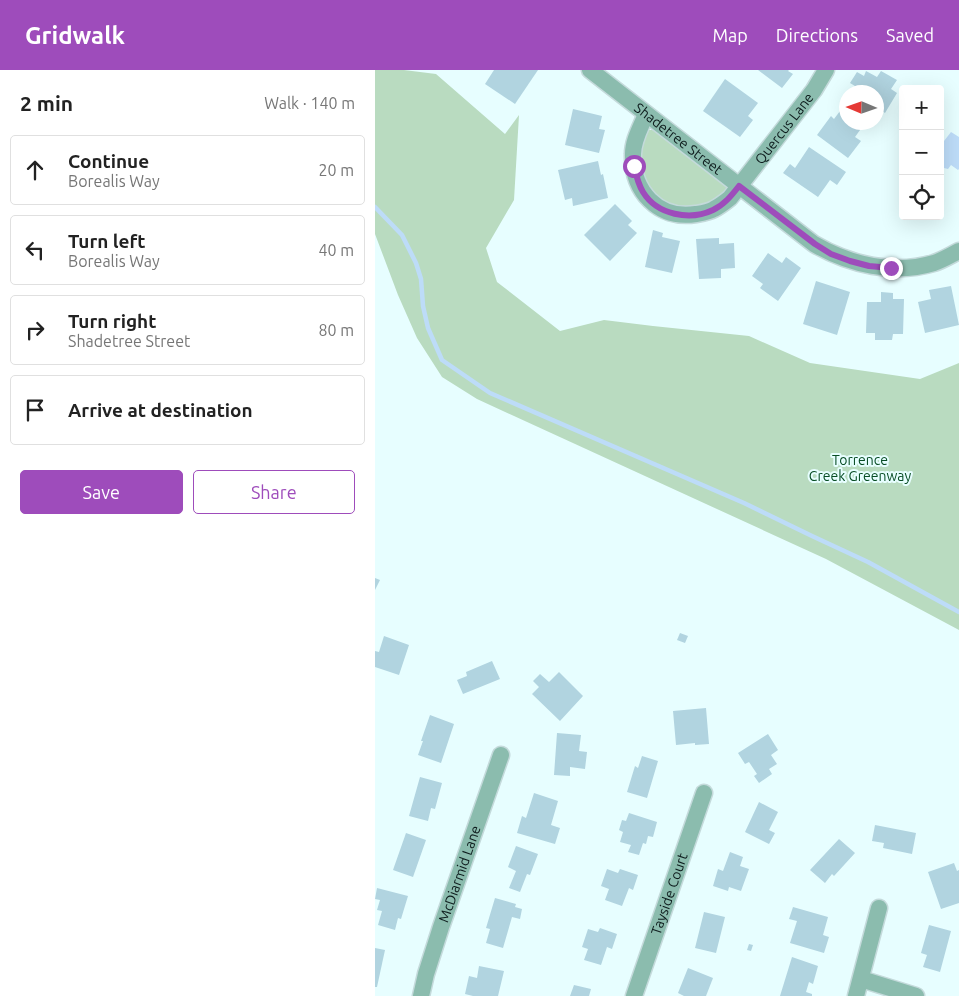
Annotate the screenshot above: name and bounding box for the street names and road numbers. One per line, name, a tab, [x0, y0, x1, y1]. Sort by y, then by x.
street label: Quercus Lane	[751, 90, 817, 167]
street label: Shadetree Street	[631, 100, 726, 178]
street label: McDiarmid Lane	[435, 823, 484, 925]
street label: Tayside Court	[648, 850, 691, 937]

